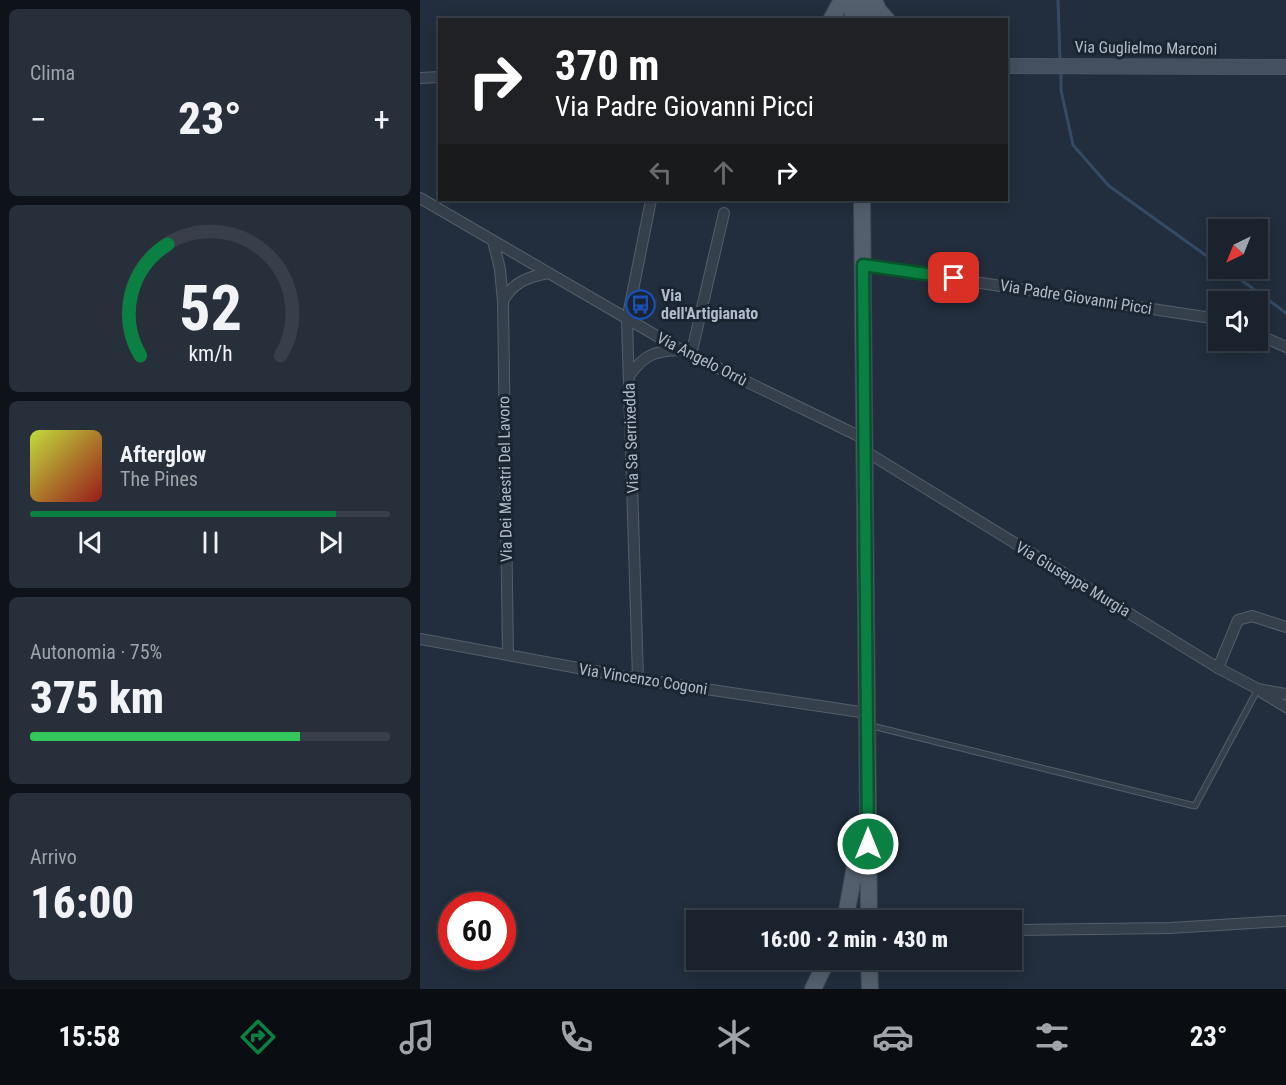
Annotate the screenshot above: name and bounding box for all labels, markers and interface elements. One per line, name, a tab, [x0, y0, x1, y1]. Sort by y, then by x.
street label: Via Guglielmo Marconi	[1075, 37, 1217, 59]
text: 370 m	[555, 41, 660, 90]
icon: right	[456, 42, 534, 120]
text: Clima	[30, 61, 75, 85]
text: Via Padre Giovanni Picci	[555, 91, 814, 123]
text: 23°	[178, 92, 242, 145]
text: −	[30, 100, 47, 139]
text: +	[374, 100, 390, 139]
icon: left	[644, 156, 677, 189]
icon: ahead	[707, 156, 740, 189]
icon: right	[770, 156, 803, 189]
north arrow	[1208, 219, 1268, 279]
map controls	[1208, 219, 1268, 351]
pin	[928, 252, 979, 303]
icon: arrive	[937, 261, 970, 294]
text: 52	[178, 272, 242, 345]
street label: Via Padre Giovanni Picci	[999, 276, 1153, 318]
place label: Via dell'Artigianato	[661, 286, 758, 323]
bus stop icon: Via dell'Artigianato	[624, 288, 656, 320]
button: sound	[1208, 291, 1268, 351]
street label: Via Angelo Orrù	[654, 328, 750, 390]
text: km/h	[188, 341, 232, 366]
street label: Via Sa Serrixedda	[620, 382, 642, 494]
street label: Via Dei Maestri Del Lavoro	[494, 396, 516, 562]
text: Afterglow	[120, 442, 206, 467]
text: The Pines	[120, 467, 198, 491]
icon: previous	[74, 526, 107, 559]
icon: pause	[194, 526, 227, 559]
icon: next	[314, 526, 347, 559]
street label: Via Giuseppe Murgia	[1012, 537, 1134, 621]
text: Autonomia · 75%	[30, 640, 162, 664]
street label: Via Vincenzo Cogoni	[577, 659, 709, 699]
text: 375 km	[30, 671, 164, 724]
position arrow	[836, 812, 900, 876]
text: Arrivo	[30, 845, 77, 869]
text: 16:00	[30, 876, 134, 929]
speed limit sign: 60	[438, 892, 516, 970]
text: 16:00 · 2 min · 430 m	[760, 927, 948, 952]
icon: directions	[237, 1016, 279, 1058]
icon: music	[396, 1016, 438, 1058]
icon: phone	[555, 1016, 597, 1058]
icon: climate	[713, 1016, 755, 1058]
icon: car	[872, 1016, 914, 1058]
icon: filters	[1031, 1016, 1073, 1058]
text: 15:58	[58, 1021, 120, 1053]
text: 23°	[1190, 1021, 1228, 1053]

